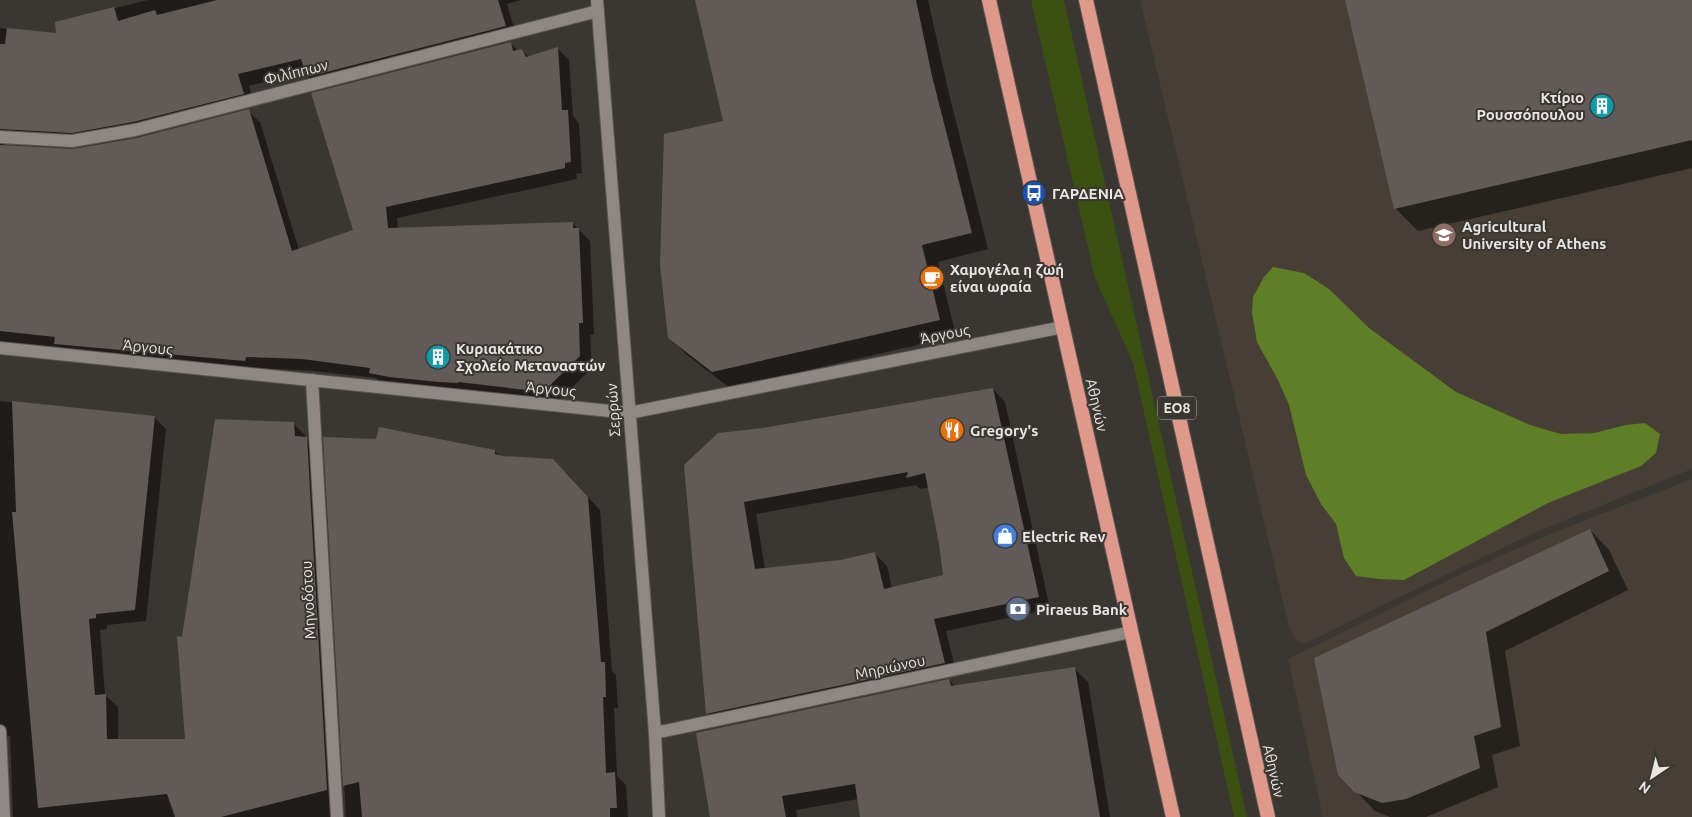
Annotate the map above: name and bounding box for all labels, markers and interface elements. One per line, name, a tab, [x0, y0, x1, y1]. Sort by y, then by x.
street label: Φιλίππων	[262, 56, 330, 88]
place label: Κτίριο Ρουσσόπουλου	[1477, 89, 1584, 123]
building icon: Κτίριο Ρουσσόπουλου	[1589, 93, 1615, 119]
bus stop icon: ΓΑΡΔΕΝΙΑ	[1021, 180, 1047, 206]
place label: ΓΑΡΔΕΝΙΑ	[1052, 185, 1124, 202]
place label: Agricultural University of Athens	[1462, 218, 1606, 252]
school or university icon: Agricultural University of Athens	[1431, 222, 1457, 248]
place label: Χαμογέλα η ζωή είναι ωραία	[950, 261, 1064, 295]
cafe icon: Χαμογέλα η ζωή είναι ωραία	[919, 265, 945, 291]
street label: Άργους	[919, 321, 971, 347]
street label: Άργους	[122, 336, 174, 358]
place label: Κυριακάτικο Σχολείο Μεταναστών	[456, 340, 605, 374]
building icon: Κυριακάτικο Σχολείο Μεταναστών	[425, 344, 451, 370]
street label: Αθηνών	[1083, 377, 1111, 433]
street label: Άργους	[525, 378, 577, 400]
street label: Σερρών	[603, 383, 623, 437]
road number: ΕΟ8	[1158, 396, 1196, 419]
restaurant icon: Gregory's	[939, 417, 965, 443]
place label: Gregory's	[970, 422, 1038, 439]
shop icon: Electric Rev	[992, 523, 1018, 549]
place label: Electric Rev	[1022, 528, 1105, 545]
street label: Μηνοδότου	[297, 560, 319, 640]
bank icon: Piraeus Bank	[1005, 596, 1031, 622]
place label: Piraeus Bank	[1036, 601, 1128, 618]
street label: Μηριώνου	[853, 651, 927, 683]
street label: Αθηνών	[1260, 743, 1288, 799]
north arrow	[1627, 752, 1677, 802]
text: N	[1636, 778, 1653, 797]

